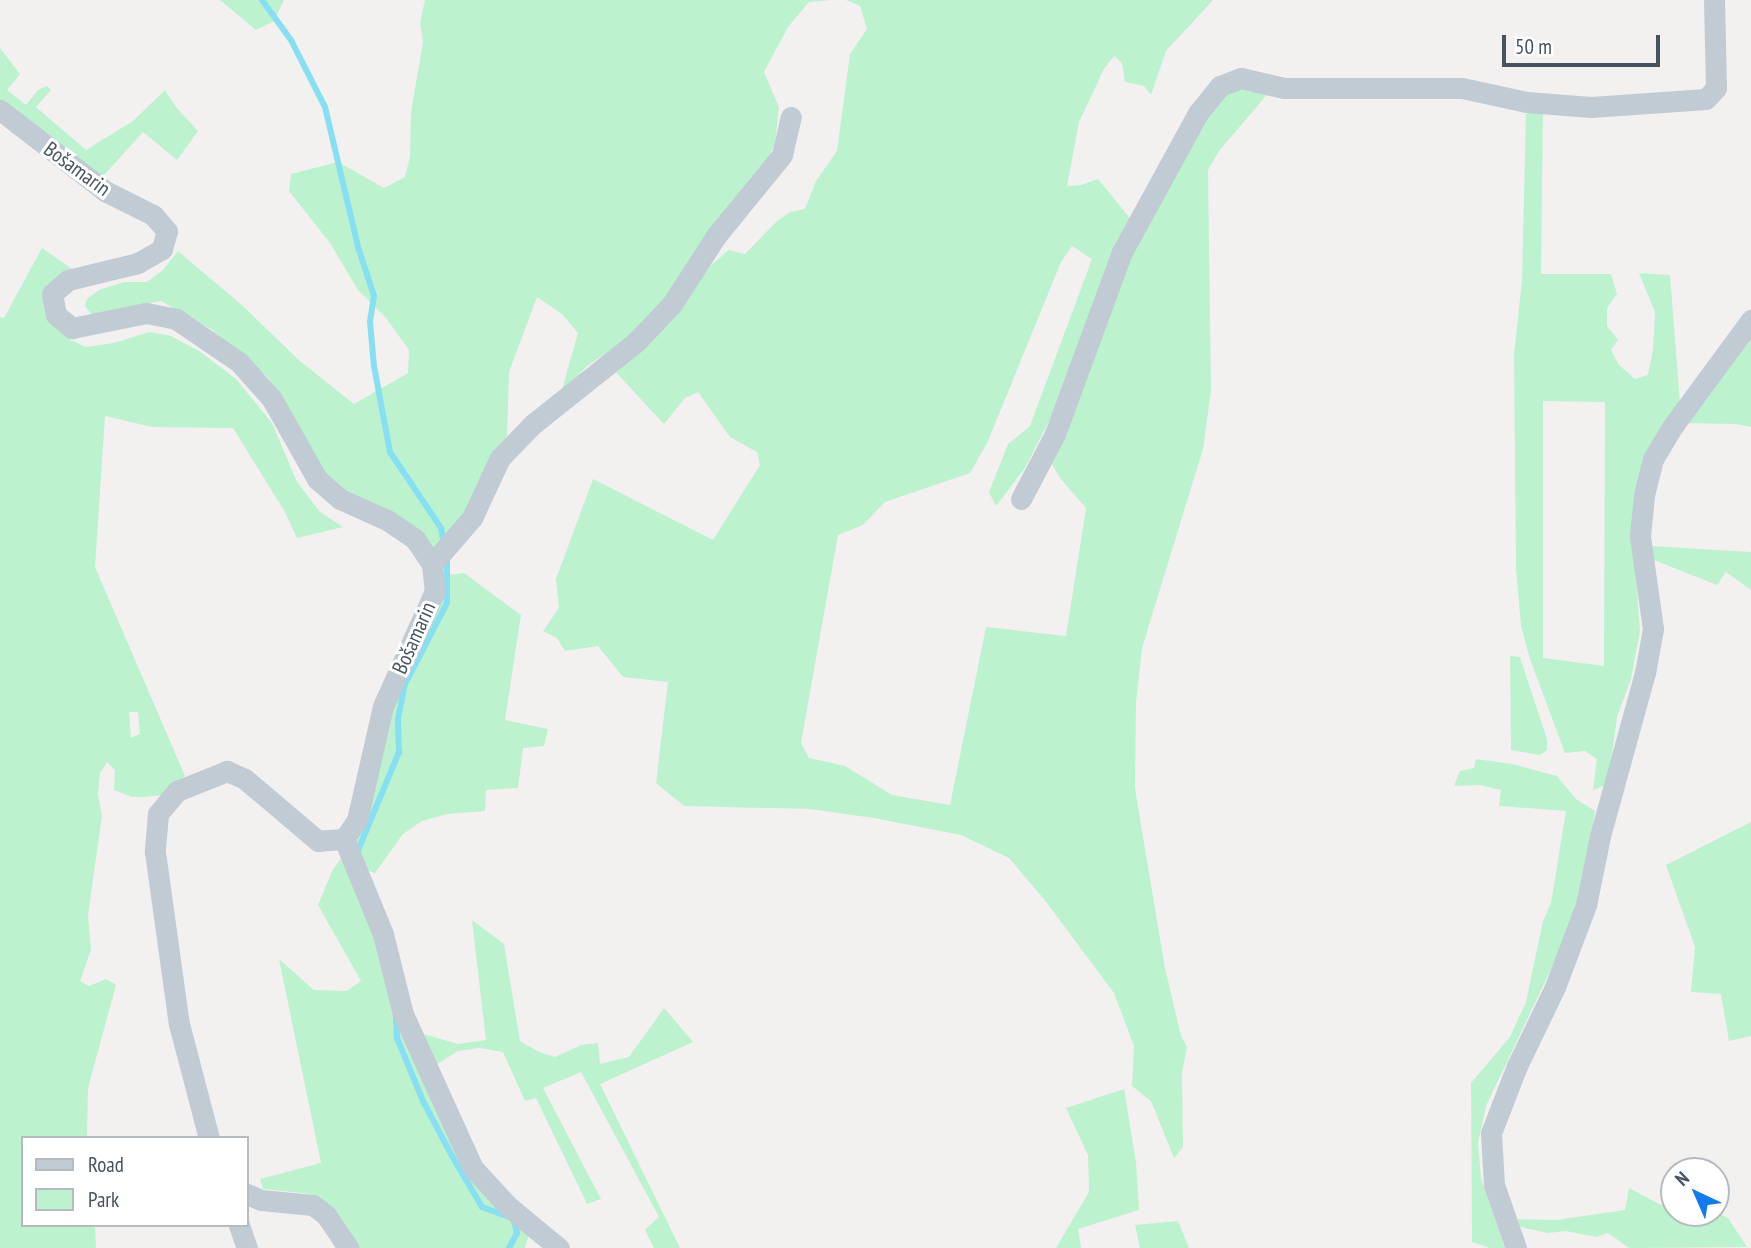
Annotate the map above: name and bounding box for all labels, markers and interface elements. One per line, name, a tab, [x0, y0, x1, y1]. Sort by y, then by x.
scale bar	[1506, 21, 1664, 65]
text: 50 m	[1515, 33, 1552, 60]
street label: Bošamarin	[39, 136, 115, 202]
street label: Bošamarin	[387, 598, 441, 678]
legend	[21, 1136, 248, 1227]
text: Road	[88, 1151, 124, 1178]
north arrow	[1660, 1157, 1730, 1227]
text: N	[1670, 1166, 1694, 1191]
text: Park	[88, 1186, 119, 1213]

